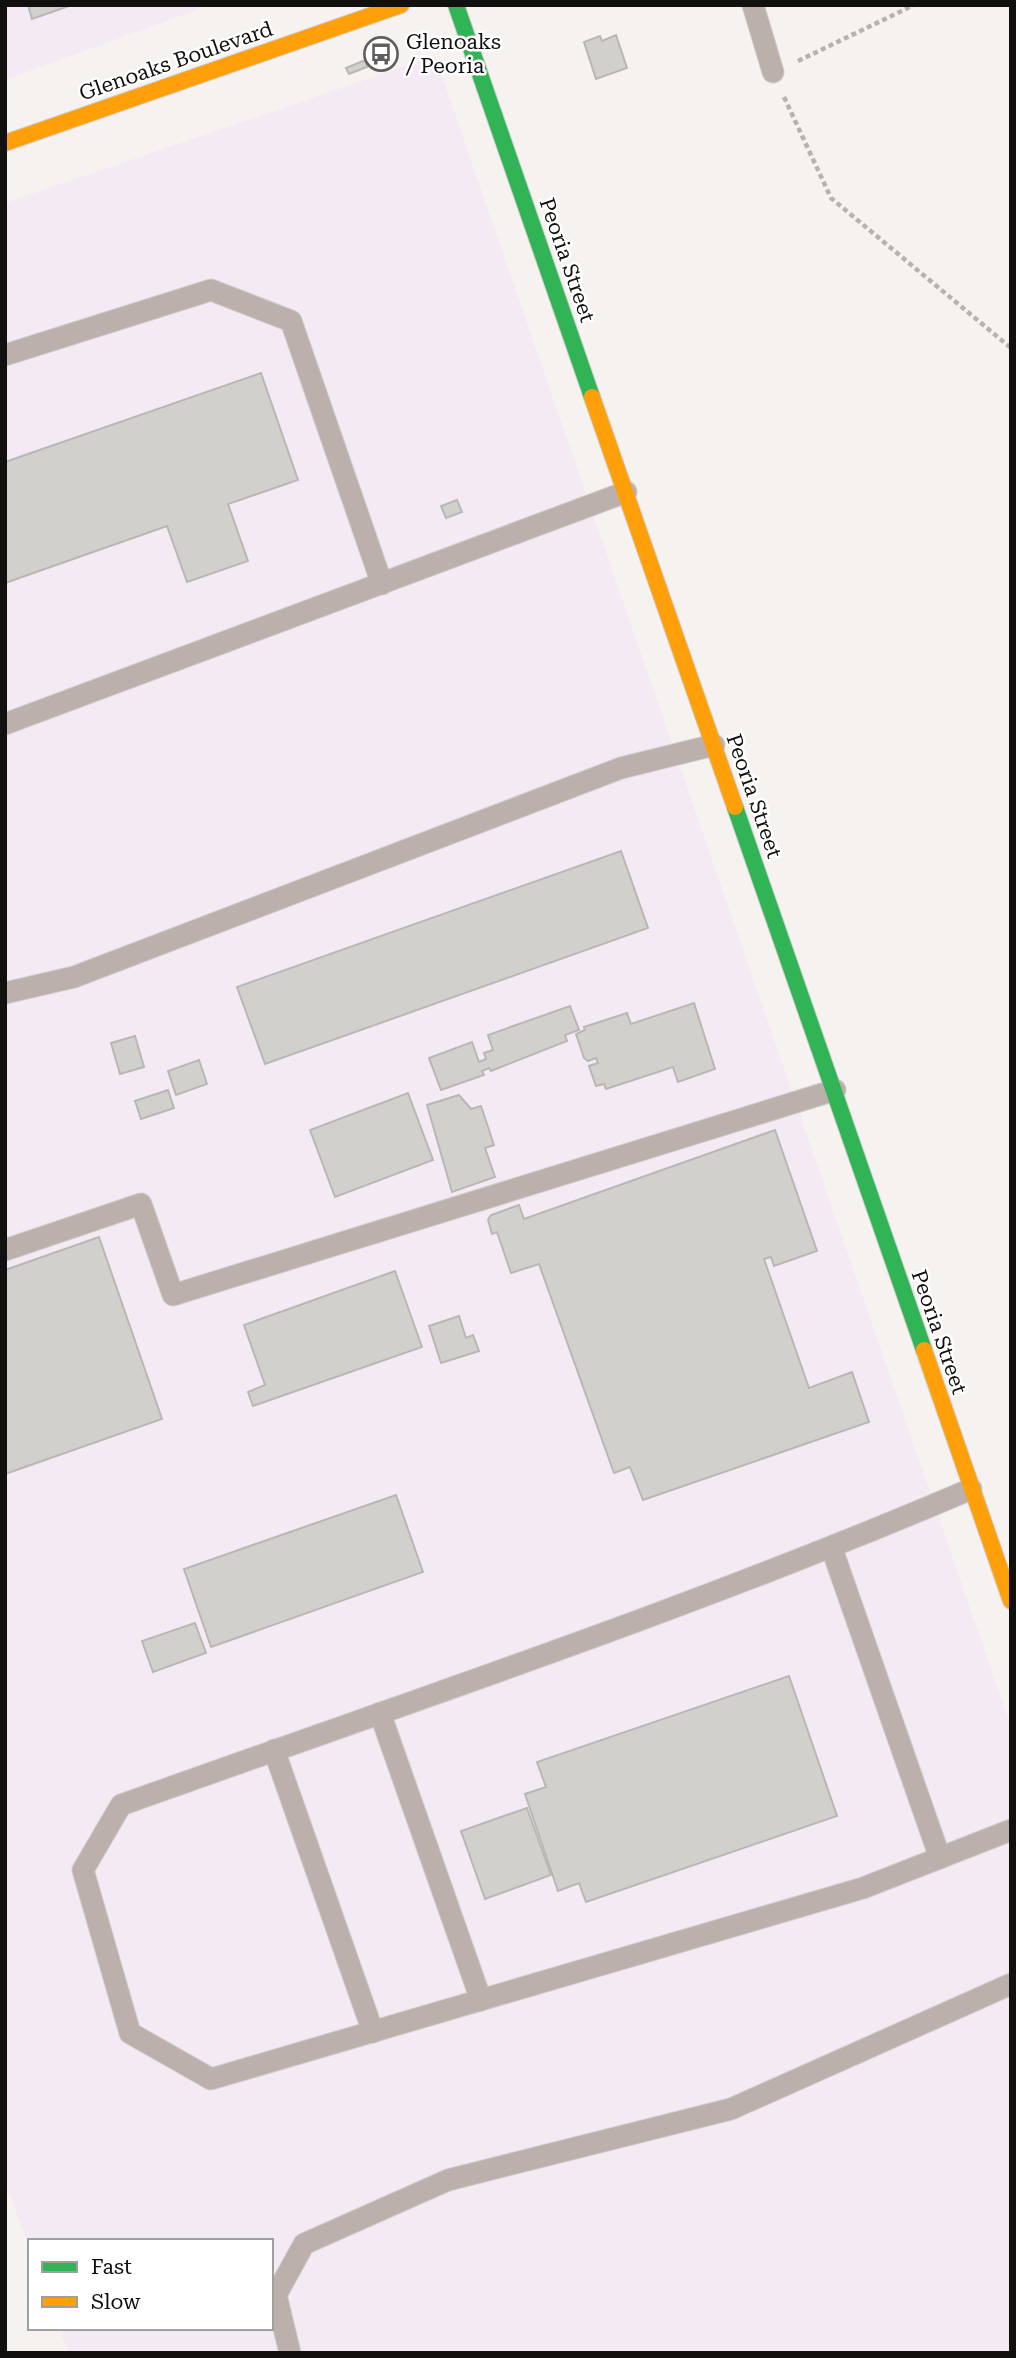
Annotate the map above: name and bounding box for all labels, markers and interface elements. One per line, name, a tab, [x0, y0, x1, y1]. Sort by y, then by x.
street label: Glenoaks Boulevard	[76, 16, 276, 105]
place label: Glenoaks / Peoria	[405, 30, 501, 78]
bus stop icon: Glenoaks / Peoria	[362, 35, 400, 73]
street label: Peoria Street	[535, 195, 600, 325]
street label: Peoria Street	[722, 731, 787, 861]
street label: Peoria Street	[907, 1267, 972, 1397]
legend	[28, 2239, 273, 2330]
text: Fast	[91, 2255, 132, 2279]
text: Slow	[91, 2290, 141, 2314]

